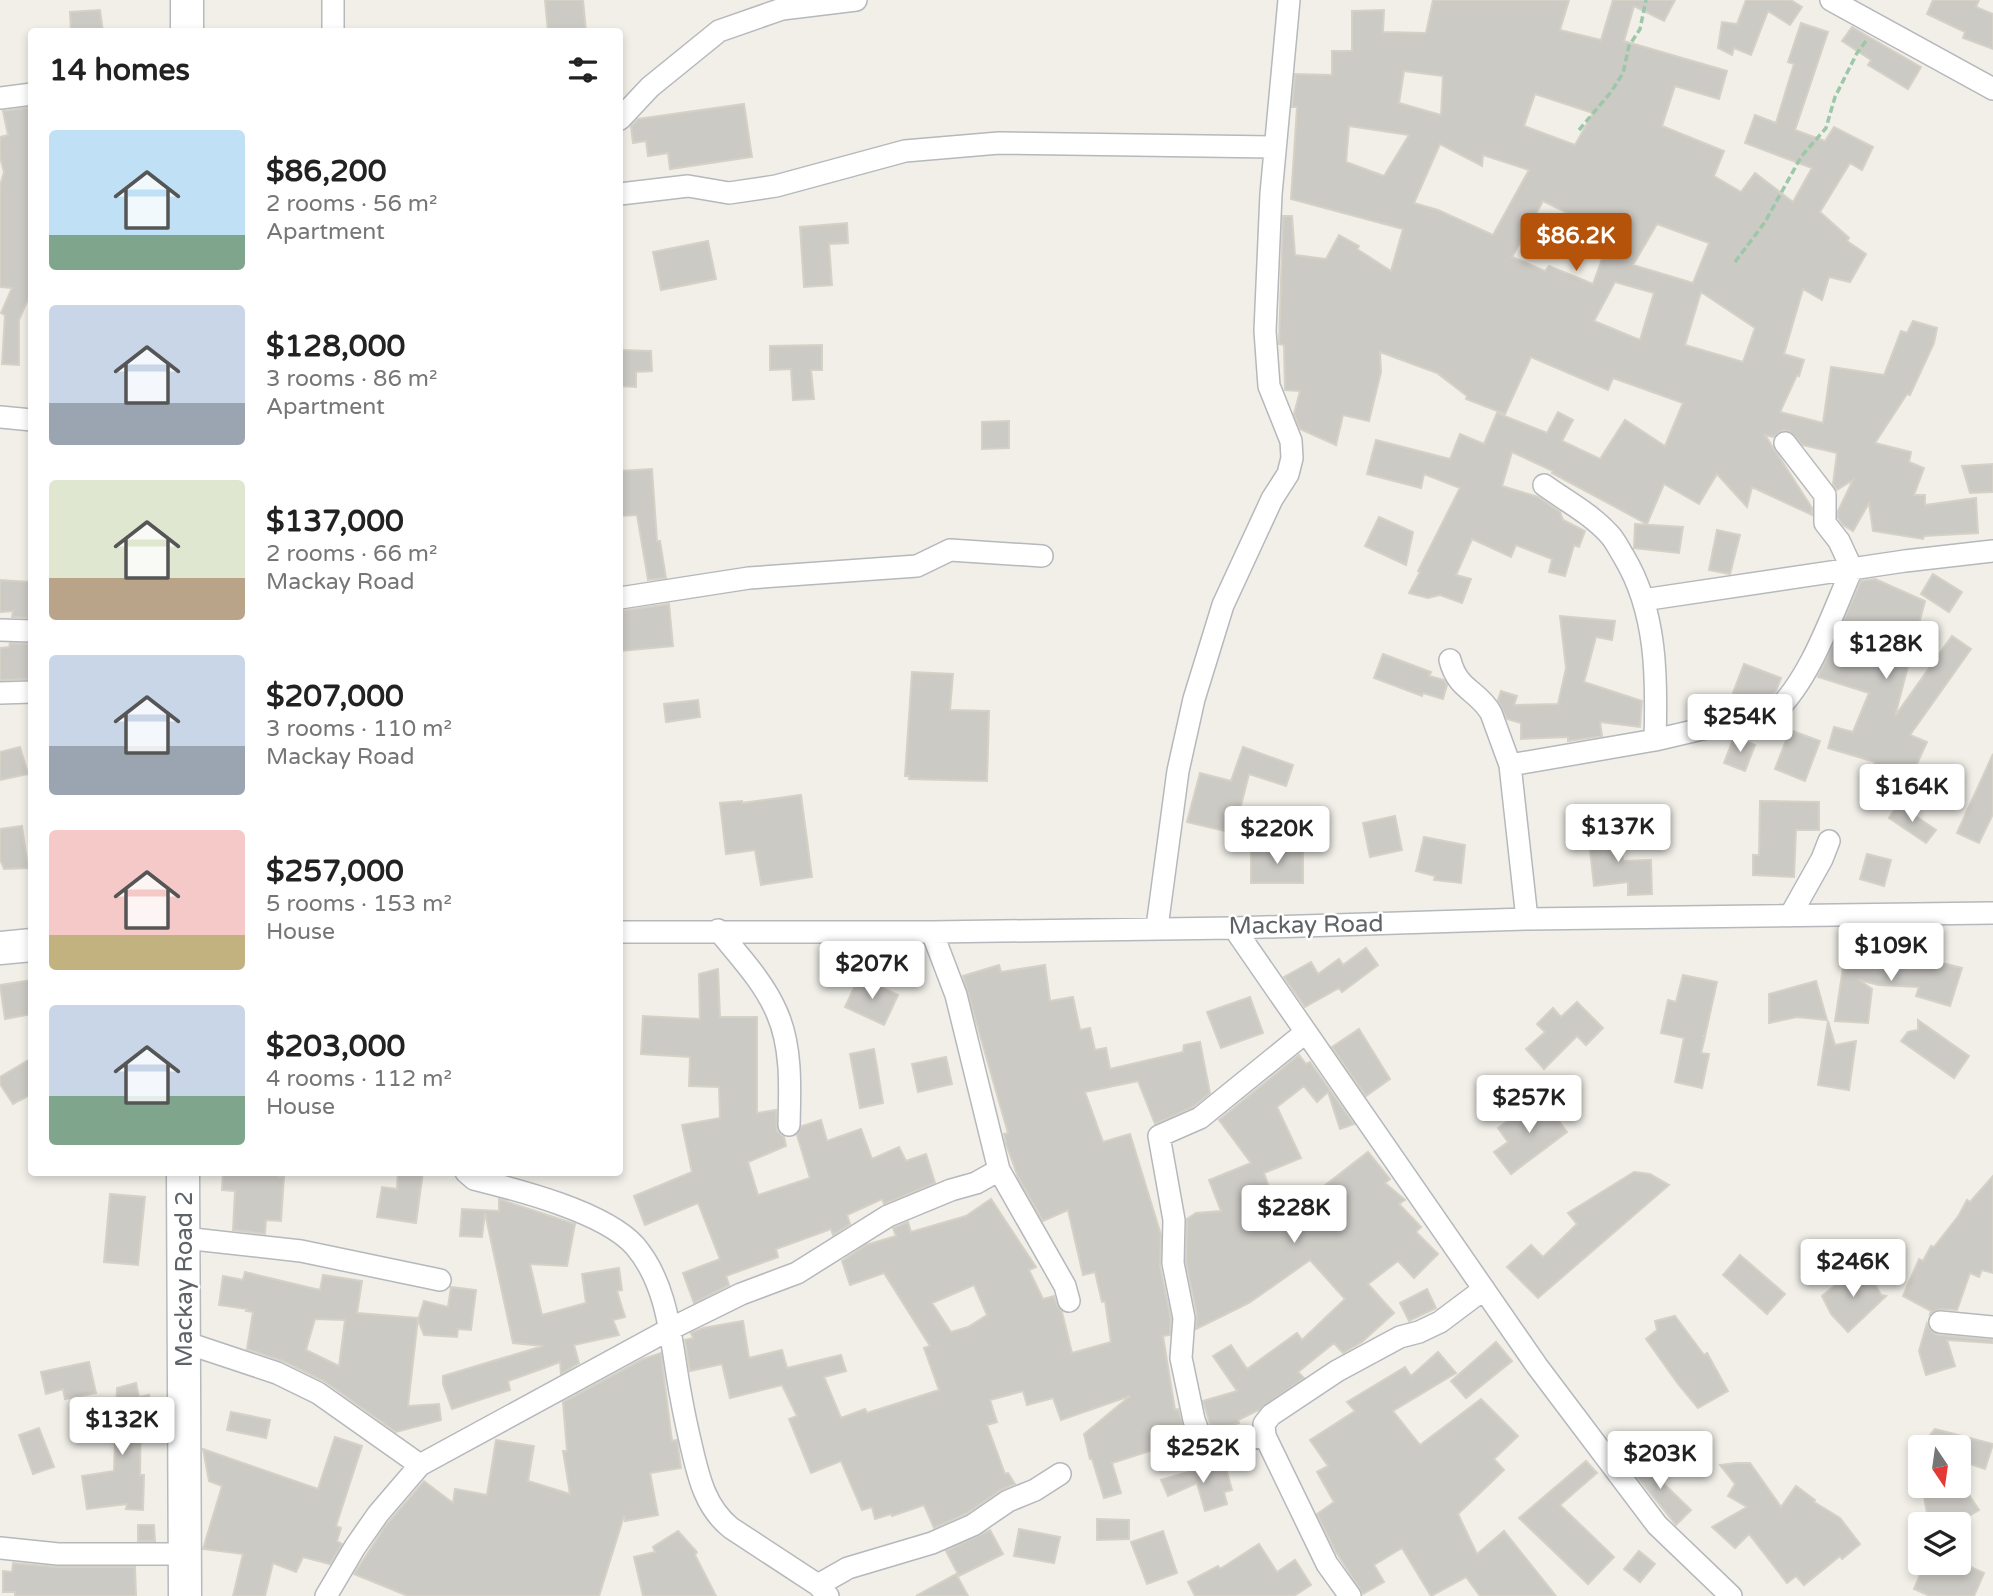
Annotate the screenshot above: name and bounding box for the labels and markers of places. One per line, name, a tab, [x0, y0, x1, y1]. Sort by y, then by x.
pin: $86.2K	[1519, 214, 1633, 273]
pin: $128K	[1837, 622, 1935, 681]
pin: $254K	[1691, 694, 1789, 754]
pin: $164K	[1863, 764, 1961, 824]
pin: $137K	[1569, 804, 1667, 864]
pin: $220K	[1228, 806, 1326, 866]
pin: $109K	[1842, 923, 1940, 983]
pin: $207K	[823, 942, 921, 1001]
pin: $257K	[1480, 1076, 1578, 1135]
pin: $228K	[1245, 1186, 1343, 1245]
pin: $246K	[1804, 1240, 1902, 1299]
pin: $132K	[73, 1398, 171, 1457]
pin: $252K	[1154, 1426, 1252, 1485]
pin: $203K	[1611, 1432, 1709, 1491]

